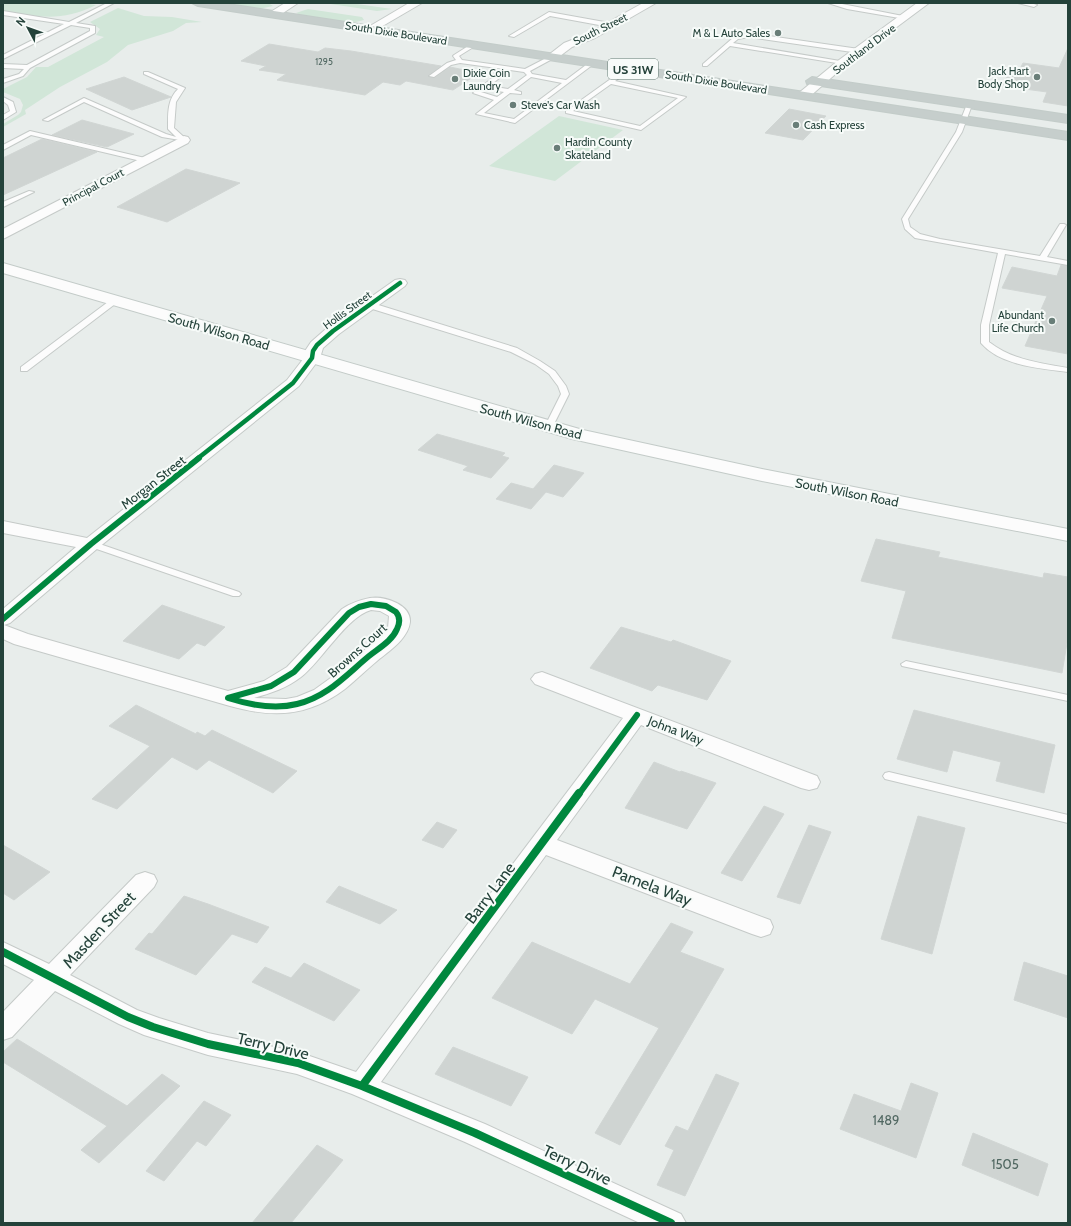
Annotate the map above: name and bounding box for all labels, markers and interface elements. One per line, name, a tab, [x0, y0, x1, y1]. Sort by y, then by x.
north arrow	[8, 8, 48, 48]
street label: South Street	[571, 10, 630, 48]
text: N	[13, 14, 28, 29]
street label: South Dixie Boulevard	[344, 18, 448, 48]
street label: Southland Drive	[830, 21, 899, 77]
place label: M & L Auto Sales	[692, 26, 770, 40]
marker: M & L Auto Sales	[773, 28, 783, 38]
house number: 1295	[315, 56, 333, 67]
road number: US 31W	[608, 59, 658, 79]
place label: Jack Hart Body Shop	[978, 64, 1029, 91]
place label: Dixie Coin Laundry	[463, 66, 510, 93]
street label: South Dixie Boulevard	[664, 67, 768, 97]
marker: Jack Hart Body Shop	[1032, 72, 1042, 82]
marker: Dixie Coin Laundry	[450, 74, 460, 84]
place label: Steve's Car Wash	[521, 98, 600, 112]
marker: Steve's Car Wash	[508, 100, 518, 110]
place label: Cash Express	[804, 118, 865, 132]
marker: Cash Express	[791, 120, 801, 130]
place label: Hardin County Skateland	[565, 135, 633, 162]
marker: Hardin County Skateland	[552, 143, 562, 153]
street label: Principal Court	[60, 165, 126, 209]
street label: Hollis Street	[320, 288, 374, 332]
place label: Abundant Life Church	[992, 308, 1044, 335]
street label: South Wilson Road	[166, 309, 272, 353]
marker: Abundant Life Church	[1047, 316, 1057, 326]
street label: South Wilson Road	[478, 400, 584, 442]
street label: Morgan Street	[117, 451, 189, 512]
street label: South Wilson Road	[794, 474, 900, 510]
street label: Browns Court	[324, 619, 390, 681]
street label: Johna Way	[645, 712, 706, 748]
street label: Barry Lane	[461, 859, 519, 927]
street label: Pamela Way	[609, 862, 695, 910]
street label: Masden Street	[59, 887, 140, 972]
street label: Terry Drive	[235, 1029, 311, 1063]
house number: 1489	[872, 1112, 900, 1128]
street label: Terry Drive	[540, 1141, 614, 1189]
house number: 1505	[991, 1156, 1019, 1172]

